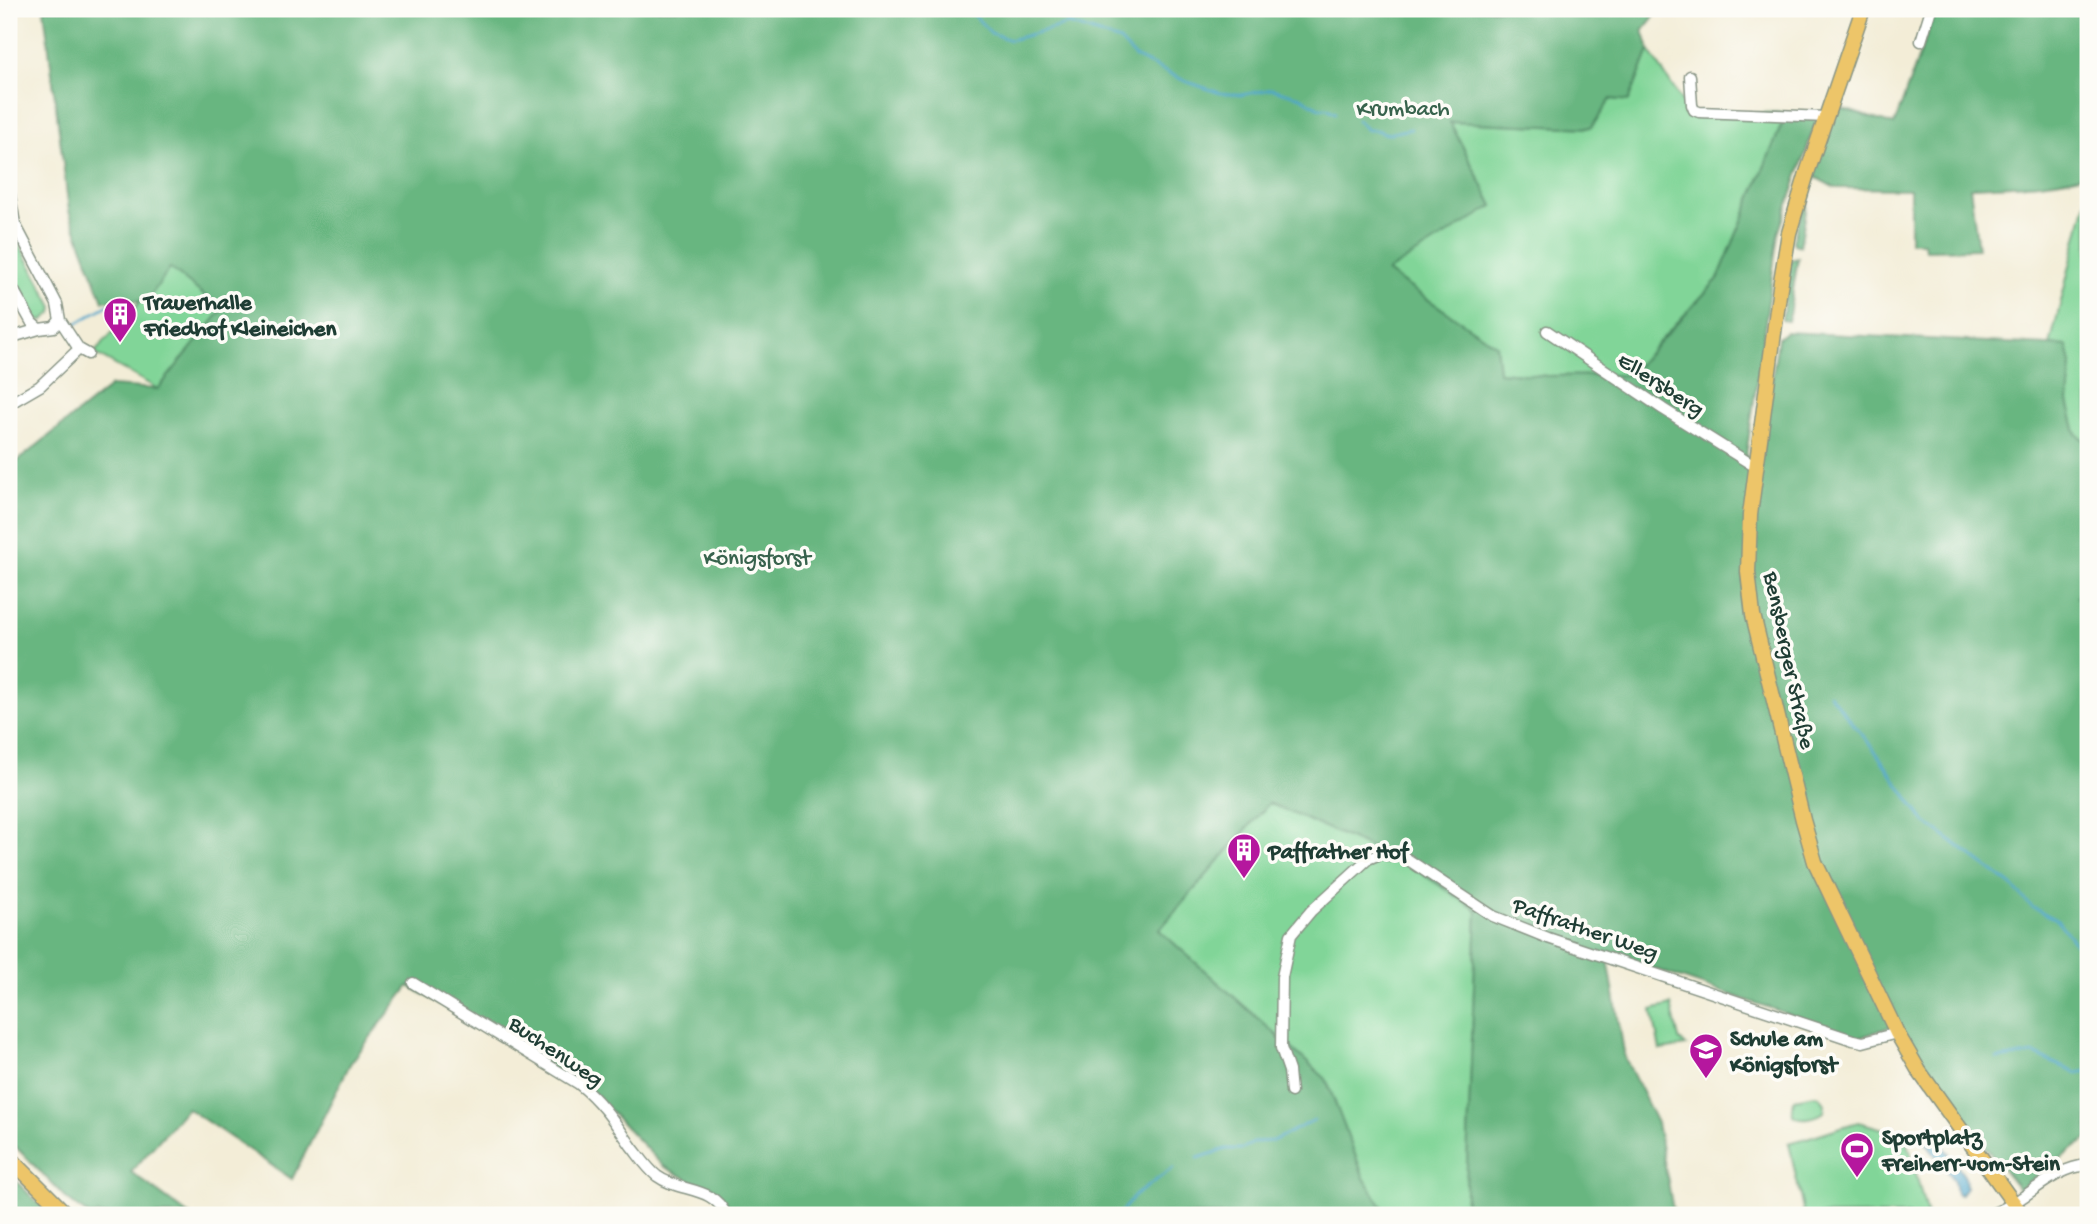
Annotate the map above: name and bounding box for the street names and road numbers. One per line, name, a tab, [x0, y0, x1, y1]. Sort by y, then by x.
street label: Ellersberg	[1612, 348, 1709, 424]
street label: Bensberger Straße	[1755, 569, 1820, 753]
street label: Paffrather Weg	[1508, 892, 1661, 968]
street label: Buchenweg	[502, 1011, 607, 1094]

